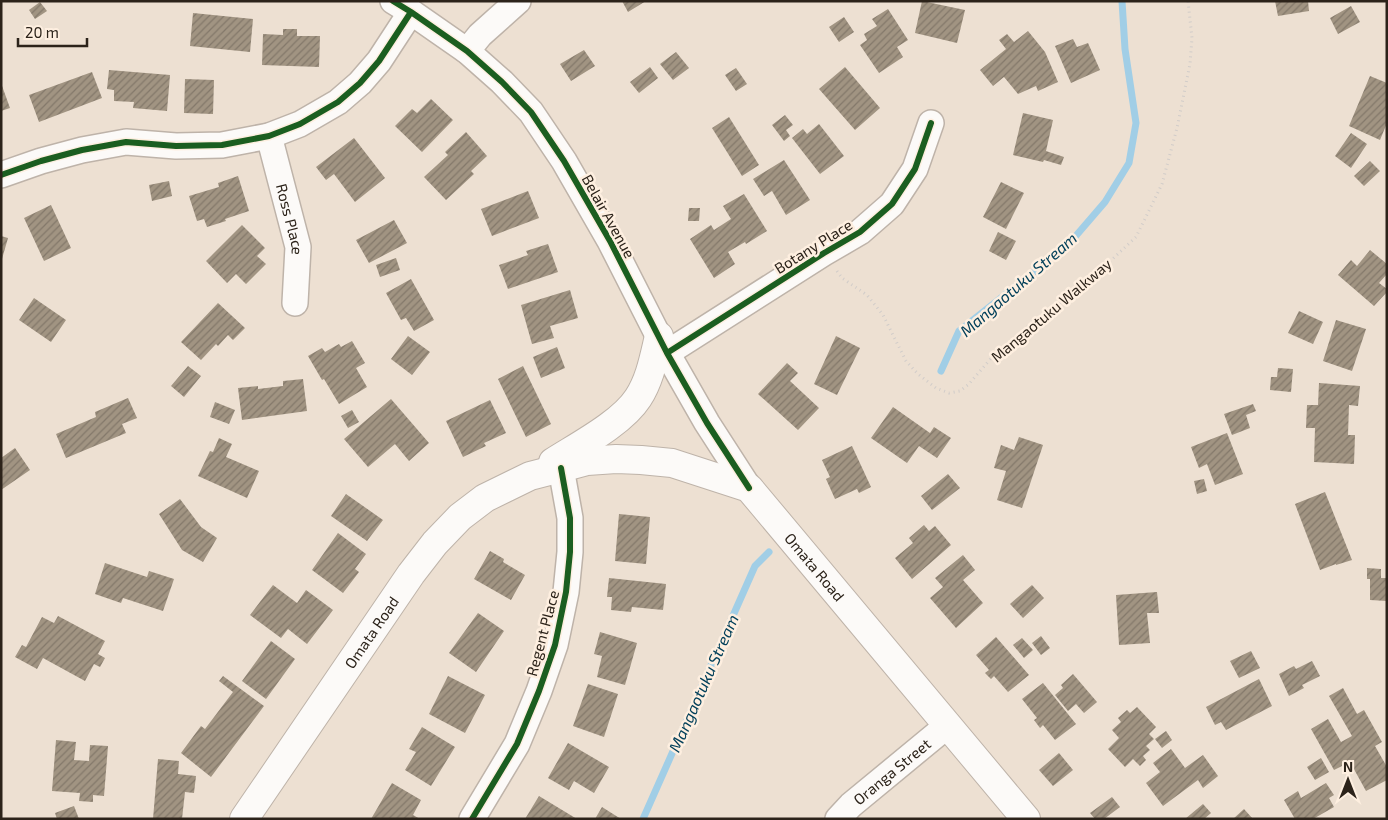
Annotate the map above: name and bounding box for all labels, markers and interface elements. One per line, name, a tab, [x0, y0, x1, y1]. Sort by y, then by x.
scale bar	[18, 15, 86, 47]
text: 20 m	[25, 23, 59, 41]
street label: Belair Avenue	[579, 171, 639, 261]
street label: Ross Place	[273, 182, 307, 255]
street label: Botany Place	[771, 215, 855, 277]
water label: Mangaotuku Stream	[956, 228, 1080, 340]
street label: Mangaotuku Walkway	[987, 254, 1115, 366]
street label: Omata Road	[781, 529, 848, 604]
street label: Regent Place	[522, 588, 562, 678]
street label: Omata Road	[340, 593, 402, 672]
water label: Mangaotuku Stream	[664, 611, 742, 755]
street label: Oranga Street	[850, 734, 934, 808]
north arrow	[1323, 755, 1373, 805]
text: N	[1343, 758, 1353, 775]

